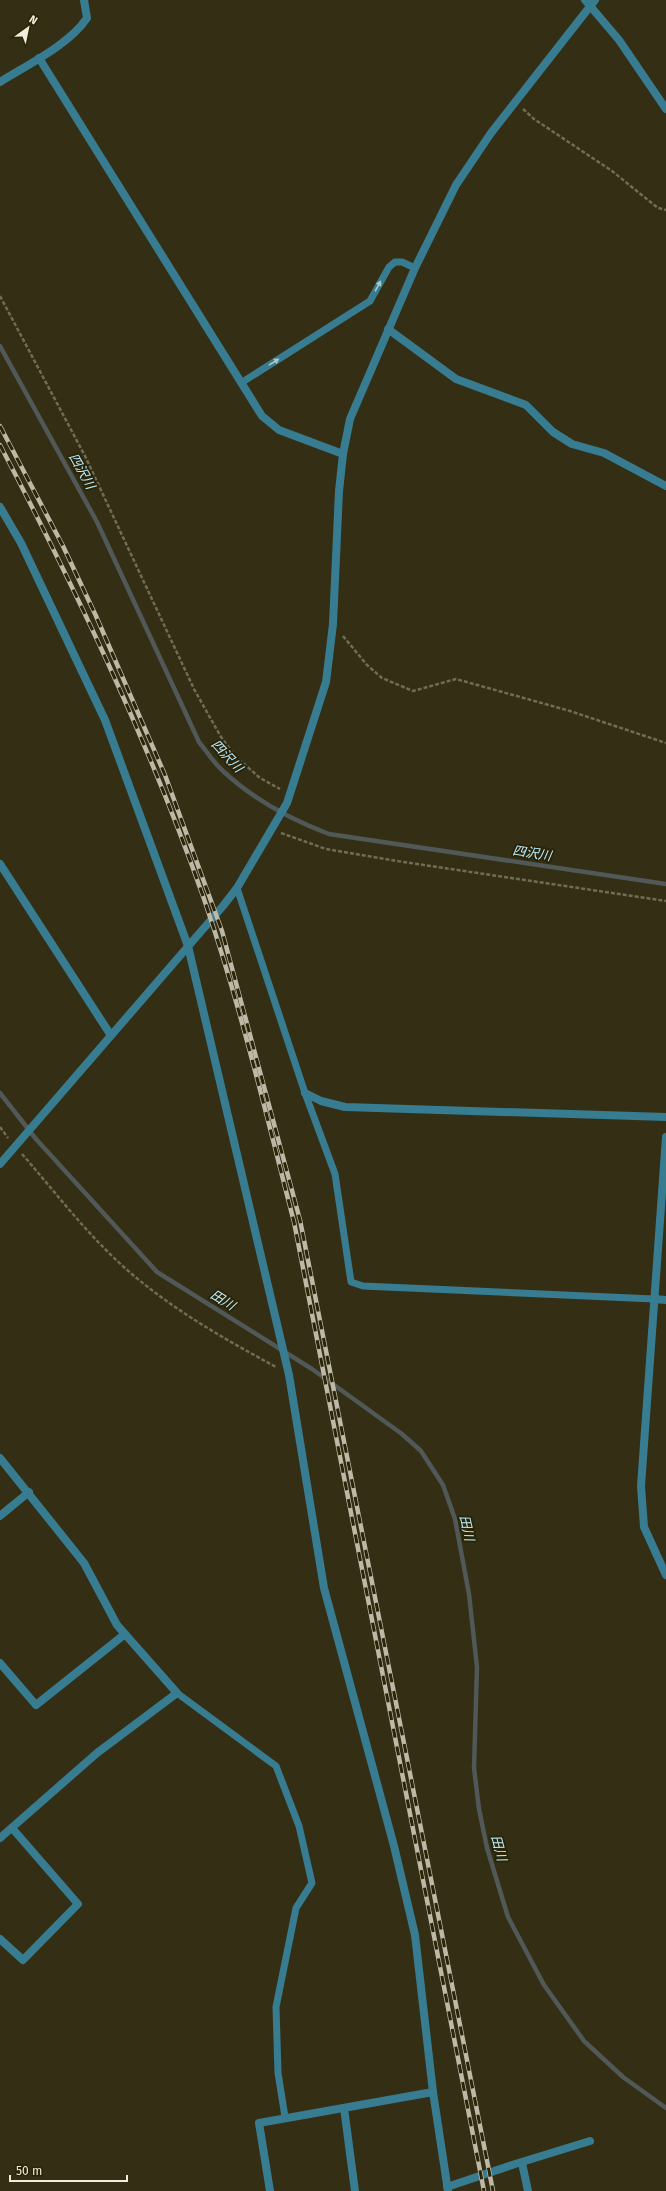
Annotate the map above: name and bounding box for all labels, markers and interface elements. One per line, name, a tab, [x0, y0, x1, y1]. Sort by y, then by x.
north arrow	[8, 8, 48, 48]
text: N	[27, 13, 40, 27]
one-way arrow	[375, 281, 382, 292]
one-way arrow	[268, 358, 280, 365]
water label: 四沢川	[66, 450, 99, 493]
water label: 四沢川	[208, 737, 247, 777]
water label: 四沢川	[512, 843, 554, 864]
water label: 田川	[208, 1287, 240, 1314]
water label: 田川	[457, 1514, 478, 1544]
water label: 田川	[488, 1833, 510, 1864]
scale bar	[10, 2157, 127, 2183]
text: 50 m	[16, 2164, 42, 2178]

